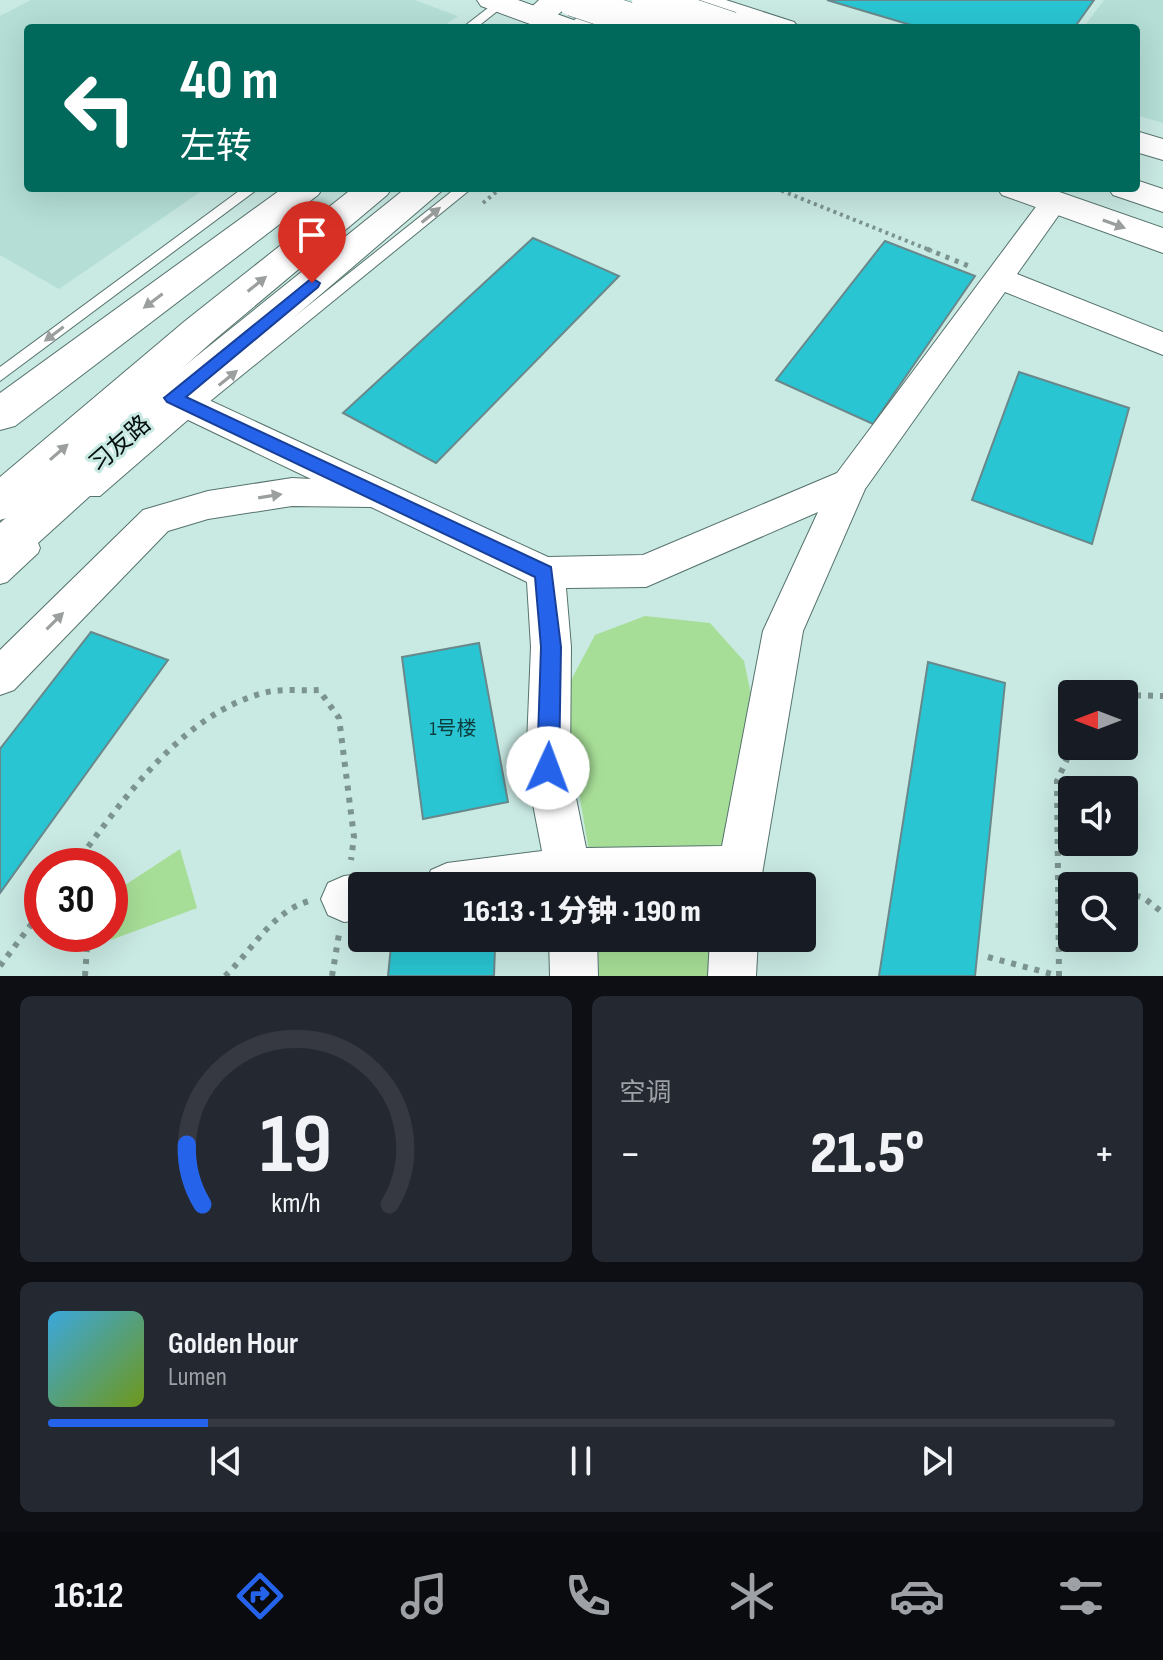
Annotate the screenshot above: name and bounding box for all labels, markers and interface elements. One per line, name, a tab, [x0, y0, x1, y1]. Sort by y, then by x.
text: 40 m	[180, 48, 279, 115]
icon: left	[48, 56, 152, 160]
text: 左转	[180, 126, 252, 169]
pin	[278, 201, 346, 283]
one-way arrow	[421, 208, 441, 224]
icon: arrive	[290, 213, 334, 257]
one-way arrow	[1102, 218, 1126, 230]
one-way arrow	[247, 275, 268, 292]
one-way arrow	[143, 293, 163, 309]
one-way arrow	[44, 326, 64, 342]
one-way arrow	[218, 370, 238, 387]
street label: 习友路	[83, 409, 157, 479]
one-way arrow	[50, 443, 69, 461]
one-way arrow	[258, 489, 283, 502]
one-way arrow	[45, 612, 64, 631]
north arrow	[1058, 680, 1138, 760]
map controls	[1058, 680, 1138, 952]
house number: 1号楼	[430, 717, 477, 741]
position arrow	[506, 726, 590, 810]
button: sound	[1058, 776, 1138, 856]
speed limit sign: 30	[24, 848, 128, 952]
button: search	[1058, 872, 1138, 952]
text: 16:13 · 1 分钟 · 190 m	[463, 894, 701, 930]
text: 空调	[620, 1078, 672, 1109]
text: 19	[260, 1096, 332, 1196]
text: 21.5°	[810, 1118, 924, 1190]
text: −	[620, 1128, 641, 1181]
text: +	[1093, 1128, 1115, 1181]
text: km/h	[271, 1186, 320, 1221]
text: Golden Hour	[168, 1326, 298, 1362]
text: Lumen	[168, 1362, 227, 1393]
icon: previous	[204, 1439, 248, 1483]
icon: pause	[559, 1439, 603, 1483]
icon: next	[915, 1439, 959, 1483]
icon: directions	[232, 1568, 288, 1624]
icon: music	[396, 1568, 452, 1624]
icon: phone	[560, 1568, 616, 1624]
icon: climate	[724, 1568, 780, 1624]
icon: car	[889, 1568, 945, 1624]
icon: filters	[1053, 1568, 1109, 1624]
text: 16:12	[54, 1575, 124, 1618]

